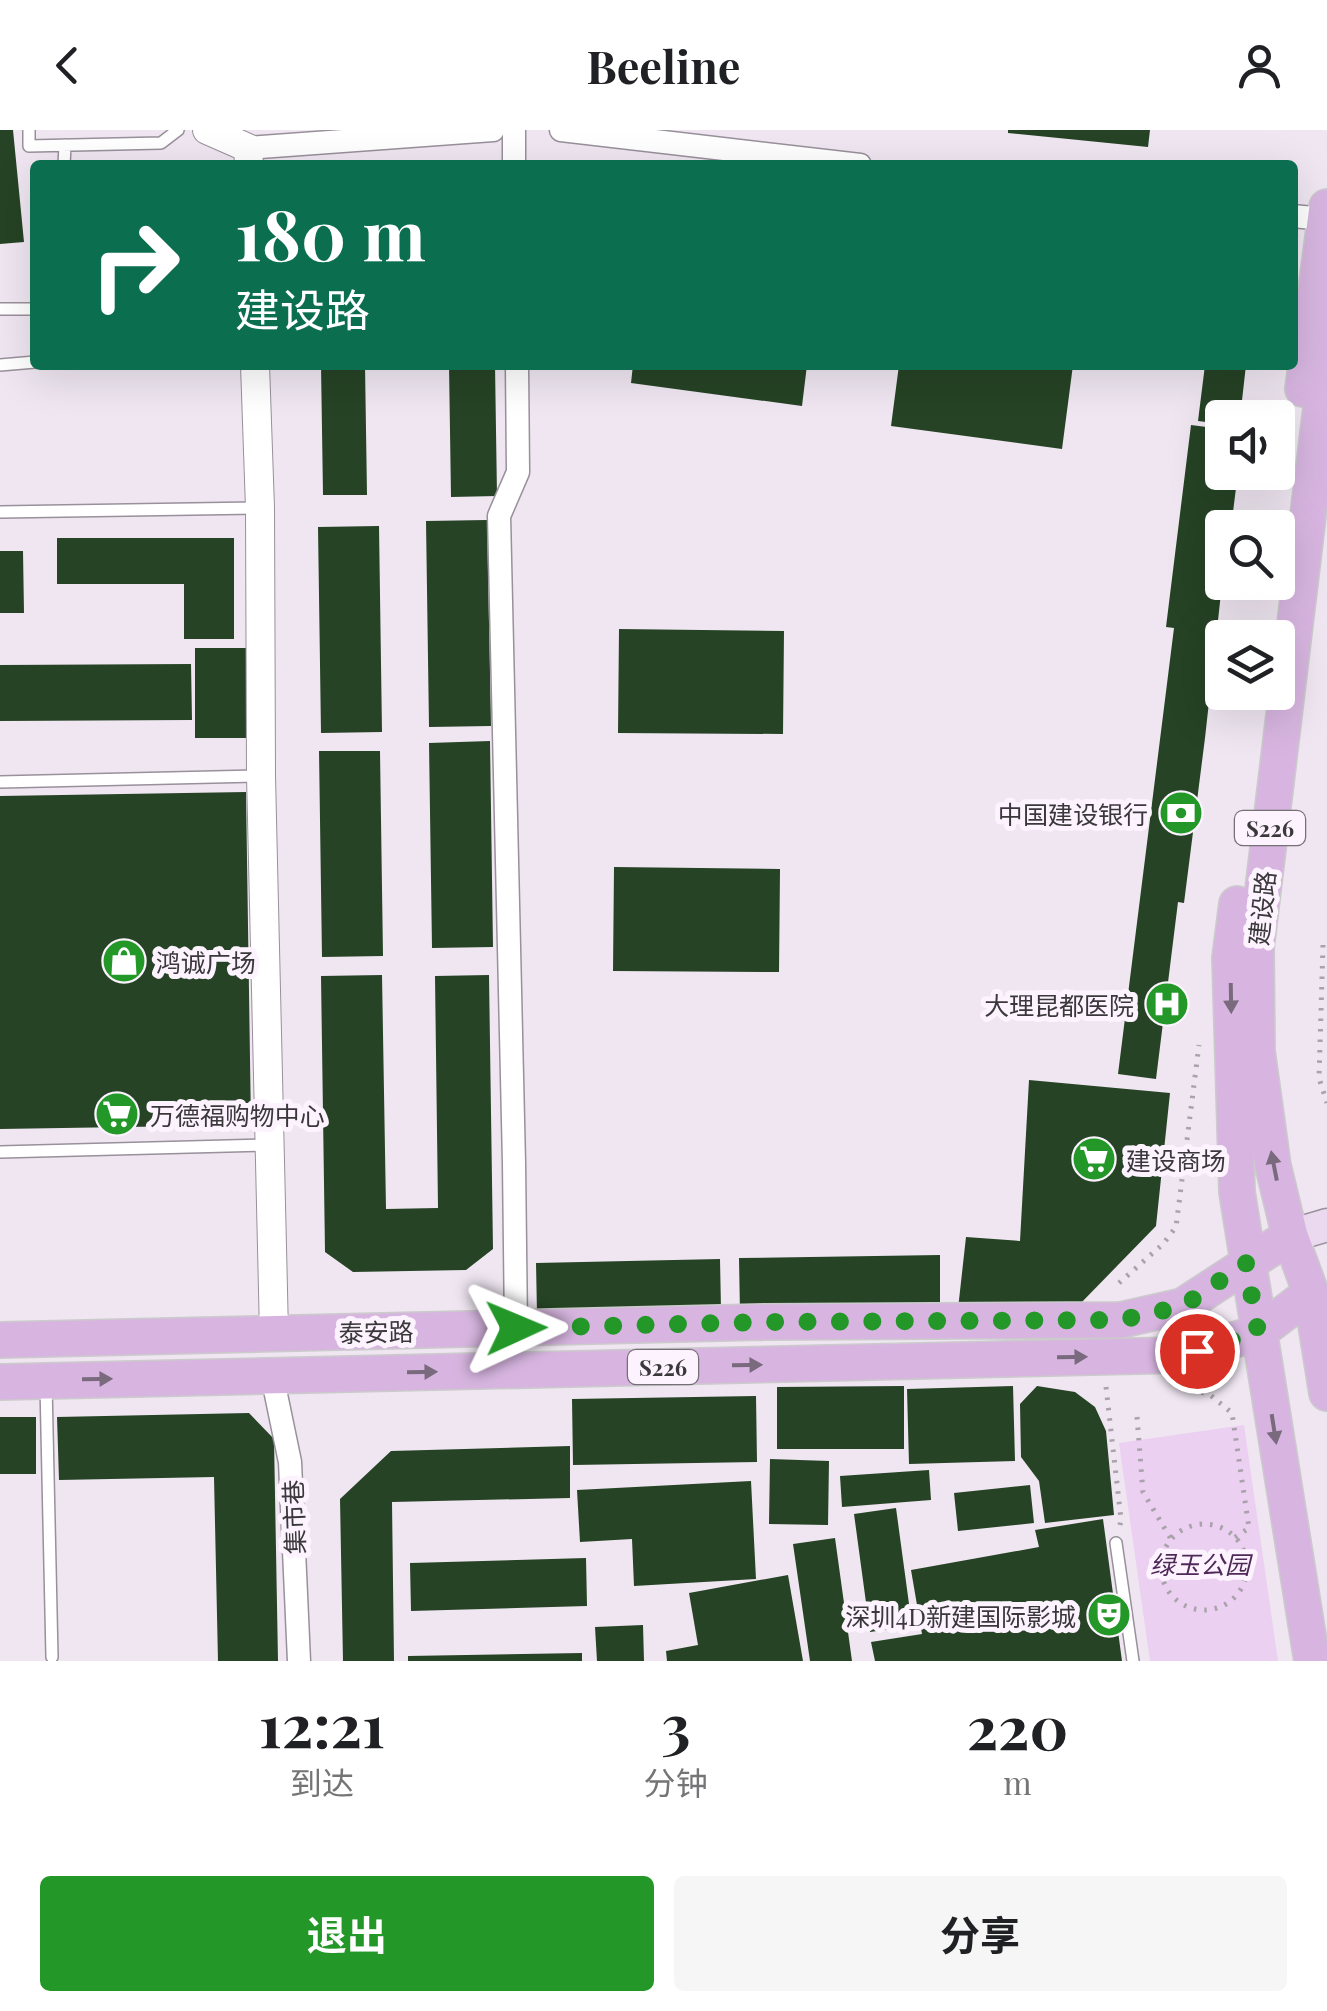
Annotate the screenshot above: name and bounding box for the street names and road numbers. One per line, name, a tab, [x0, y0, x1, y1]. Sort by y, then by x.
road number: S226	[1235, 811, 1305, 845]
street label: 建设路	[1241, 869, 1281, 947]
street label: 泰安路	[338, 1314, 414, 1348]
road number: S226	[628, 1350, 698, 1384]
street label: 集市巷	[275, 1479, 311, 1555]

